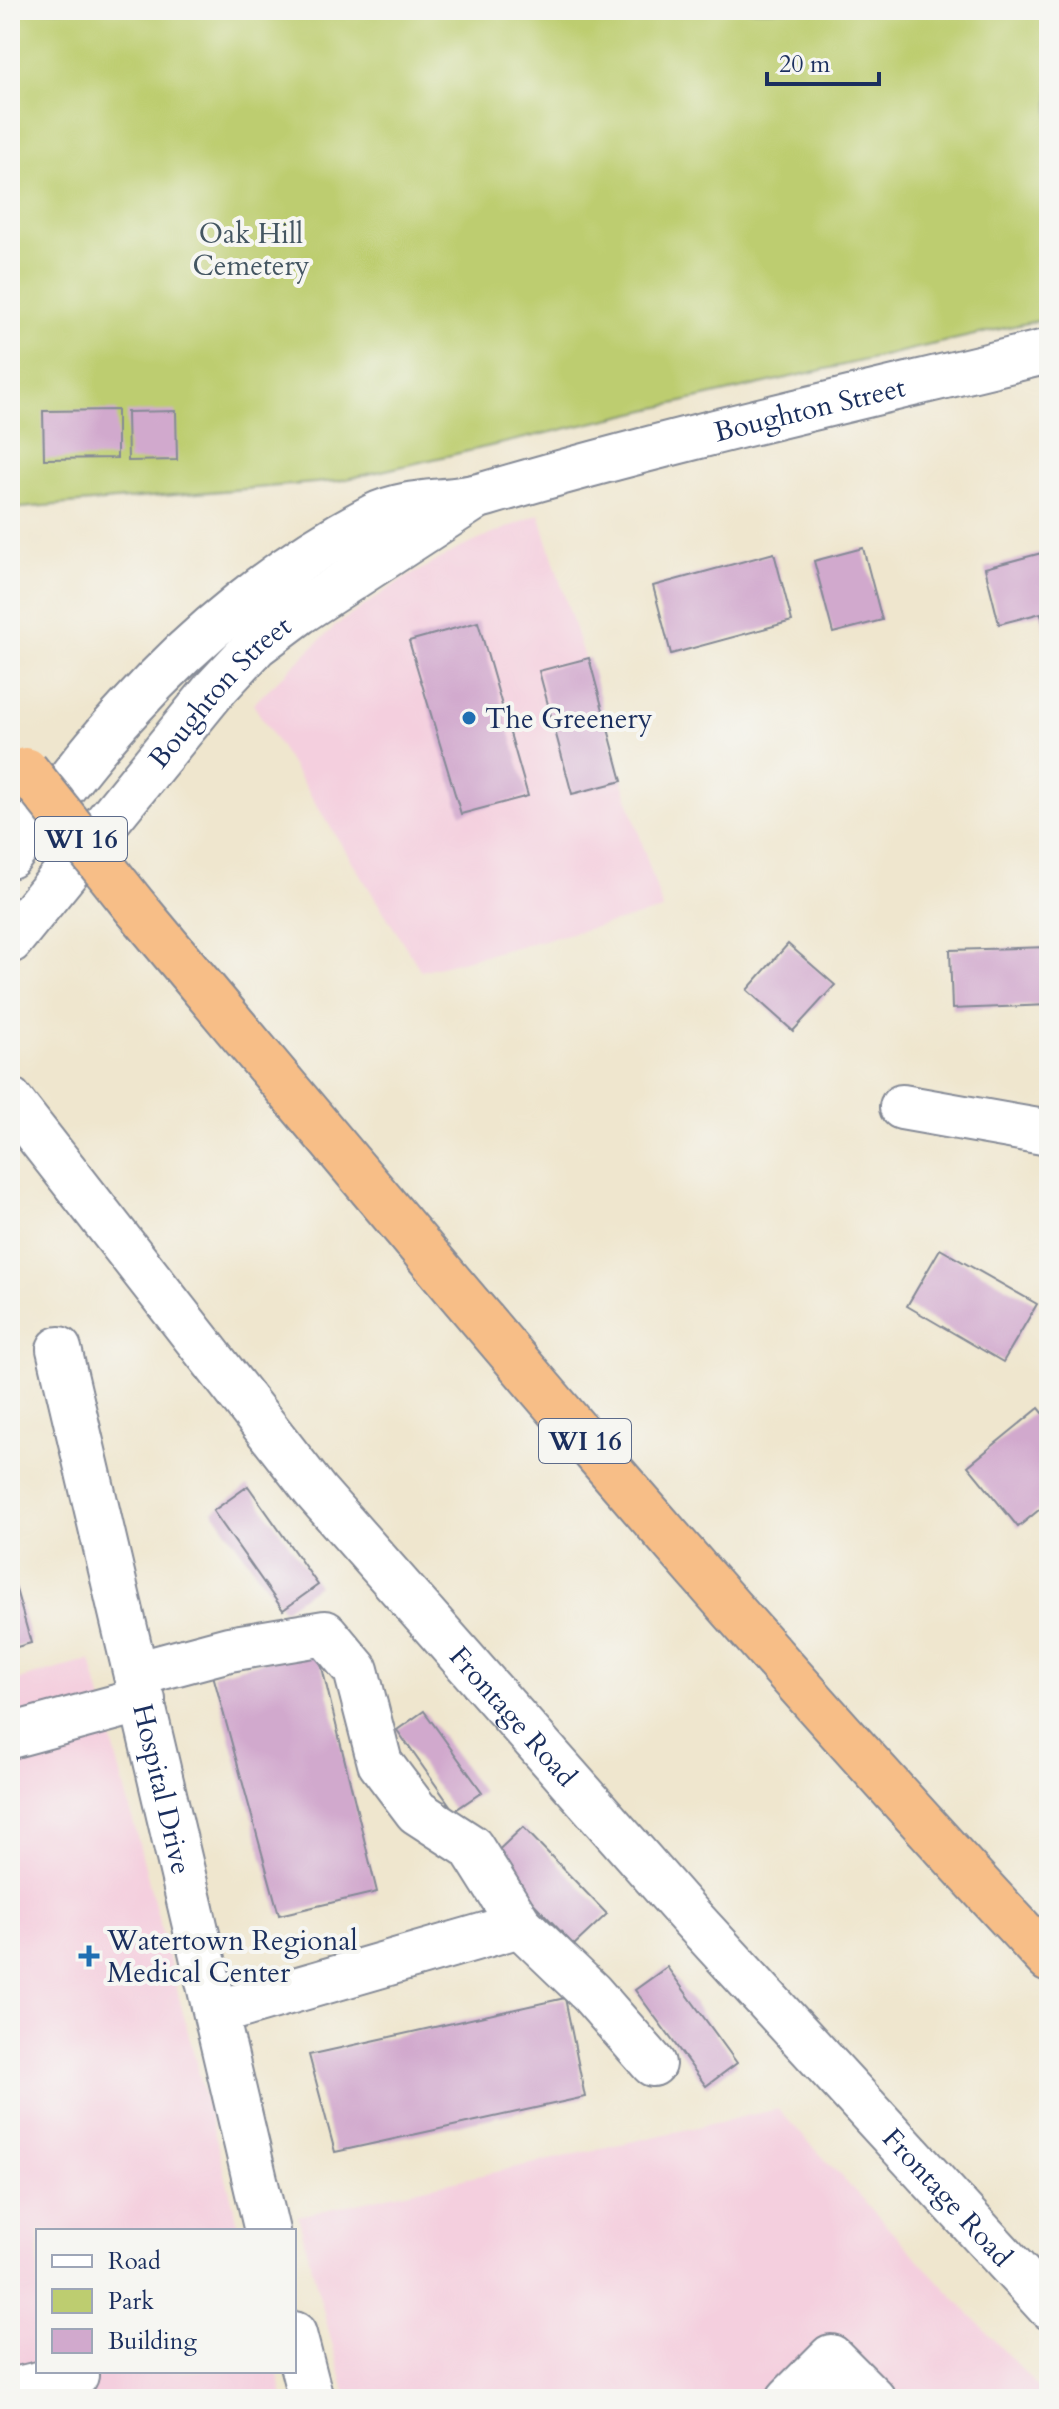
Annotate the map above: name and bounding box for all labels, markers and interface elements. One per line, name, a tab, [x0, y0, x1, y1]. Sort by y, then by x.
scale bar	[767, 36, 879, 86]
text: 20 m	[779, 48, 831, 81]
park label: Oak Hill Cemetery	[192, 215, 310, 285]
street label: Boughton Street	[710, 368, 909, 451]
street label: Boughton Street	[140, 607, 299, 777]
place label: The Greenery	[485, 700, 653, 738]
marker: The Greenery	[460, 709, 478, 727]
road number: WI 16	[35, 817, 127, 861]
road number: WI 16	[539, 1419, 631, 1463]
street label: Frontage Road	[440, 1638, 585, 1795]
street label: Hospital Drive	[123, 1700, 200, 1878]
place label: Watertown Regional Medical Center	[106, 1922, 358, 1992]
marker: Watertown Regional Medical Center	[78, 1945, 100, 1967]
street label: Frontage Road	[874, 2120, 1021, 2275]
legend	[36, 2229, 296, 2373]
text: Road	[108, 2245, 161, 2278]
text: Park	[108, 2285, 154, 2318]
text: Building	[108, 2325, 198, 2358]

